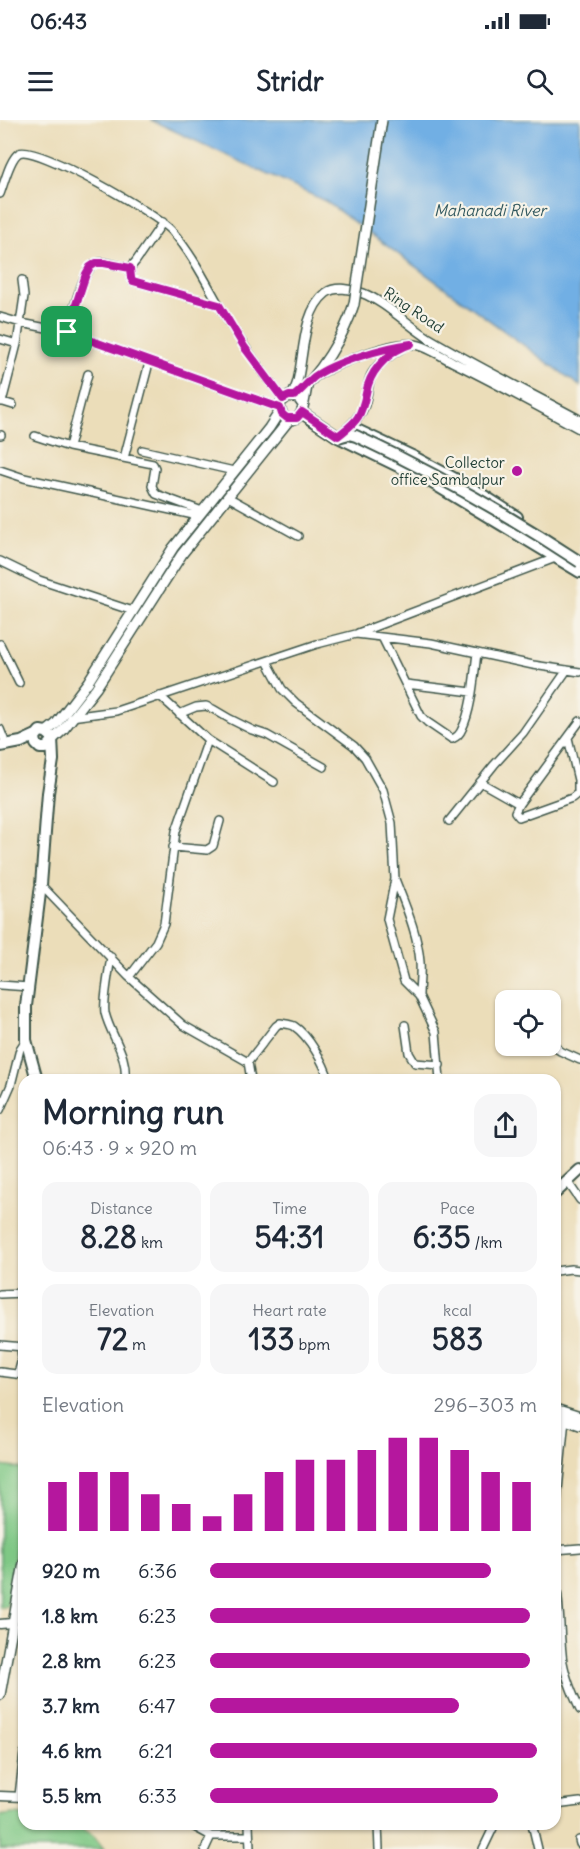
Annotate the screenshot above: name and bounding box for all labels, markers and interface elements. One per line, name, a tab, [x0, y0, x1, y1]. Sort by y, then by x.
text: 06:43	[30, 7, 87, 35]
text: Stridr	[256, 64, 324, 98]
icon: menu	[24, 65, 57, 98]
icon: search	[523, 65, 556, 98]
water label: Mahanadi River	[434, 200, 549, 220]
street label: Ring Road	[380, 283, 448, 337]
pin	[41, 306, 92, 357]
icon: arrive	[50, 315, 83, 348]
place label: Collector office Sambalpur	[391, 453, 505, 489]
marker: Collector office Sambalpur	[510, 464, 524, 478]
map controls	[495, 990, 561, 1056]
button: locate	[495, 990, 561, 1056]
text: Morning run	[42, 1091, 224, 1133]
button: share	[474, 1094, 537, 1157]
text: 06:43 · 9 × 920 m	[42, 1135, 197, 1160]
text: Distance	[90, 1198, 153, 1218]
text: Time	[272, 1198, 307, 1218]
text: Pace	[440, 1198, 475, 1218]
text: 8.28	[80, 1218, 137, 1256]
text: 54:31	[255, 1218, 325, 1256]
text: 6:35	[412, 1218, 471, 1256]
text: km	[137, 1232, 163, 1252]
text: /km	[471, 1232, 503, 1252]
text: Elevation	[89, 1300, 154, 1320]
text: Heart rate	[252, 1300, 327, 1320]
text: kcal	[443, 1300, 472, 1320]
text: 72	[97, 1320, 128, 1358]
text: 133	[249, 1320, 295, 1358]
text: 583	[432, 1320, 483, 1358]
text: m	[128, 1334, 146, 1354]
text: bpm	[295, 1334, 330, 1354]
text: Elevation	[42, 1392, 124, 1417]
text: 296–303 m	[433, 1392, 537, 1417]
text: 920 m	[42, 1558, 100, 1583]
text: 6:36	[138, 1558, 177, 1583]
text: 1.8 km	[42, 1603, 98, 1628]
text: 6:23	[138, 1603, 176, 1628]
text: 2.8 km	[42, 1648, 101, 1673]
text: 6:23	[138, 1648, 176, 1673]
text: 3.7 km	[42, 1693, 100, 1718]
text: 6:47	[138, 1693, 175, 1718]
text: 4.6 km	[42, 1738, 102, 1763]
text: 6:21	[138, 1738, 173, 1763]
text: 5.5 km	[42, 1783, 102, 1808]
text: 6:33	[138, 1783, 177, 1808]

